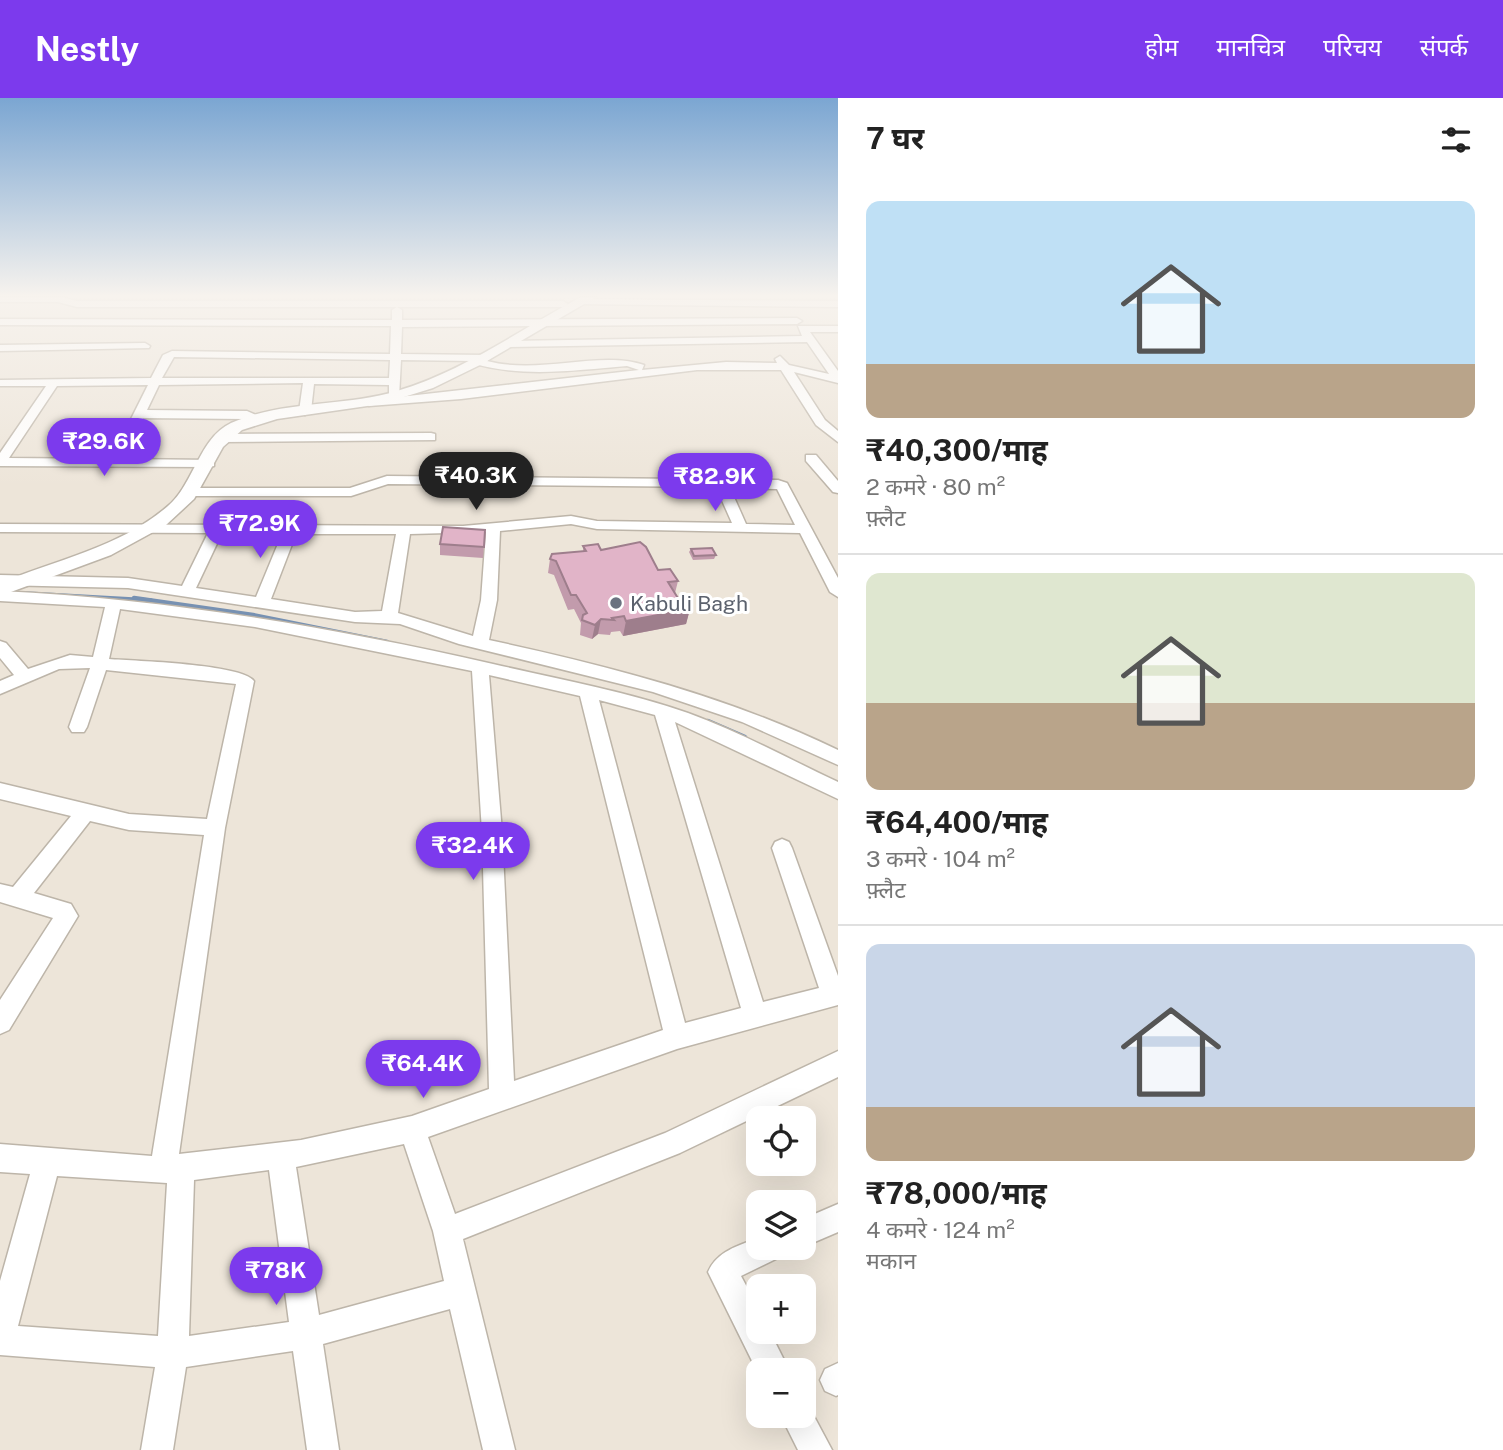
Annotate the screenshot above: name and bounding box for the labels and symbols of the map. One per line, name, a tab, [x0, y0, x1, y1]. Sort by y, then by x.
pin: ₹29.6K	[47, 418, 161, 478]
pin: ₹40.3K	[419, 452, 533, 512]
pin: ₹82.9K	[658, 454, 772, 513]
pin: ₹72.9K	[203, 500, 317, 560]
place label: Kabuli Bagh	[630, 591, 748, 616]
marker: Kabuli Bagh	[608, 595, 624, 611]
pin: ₹32.4K	[416, 822, 530, 882]
pin: ₹64.4K	[366, 1040, 480, 1100]
pin: ₹78K	[235, 1248, 317, 1307]

